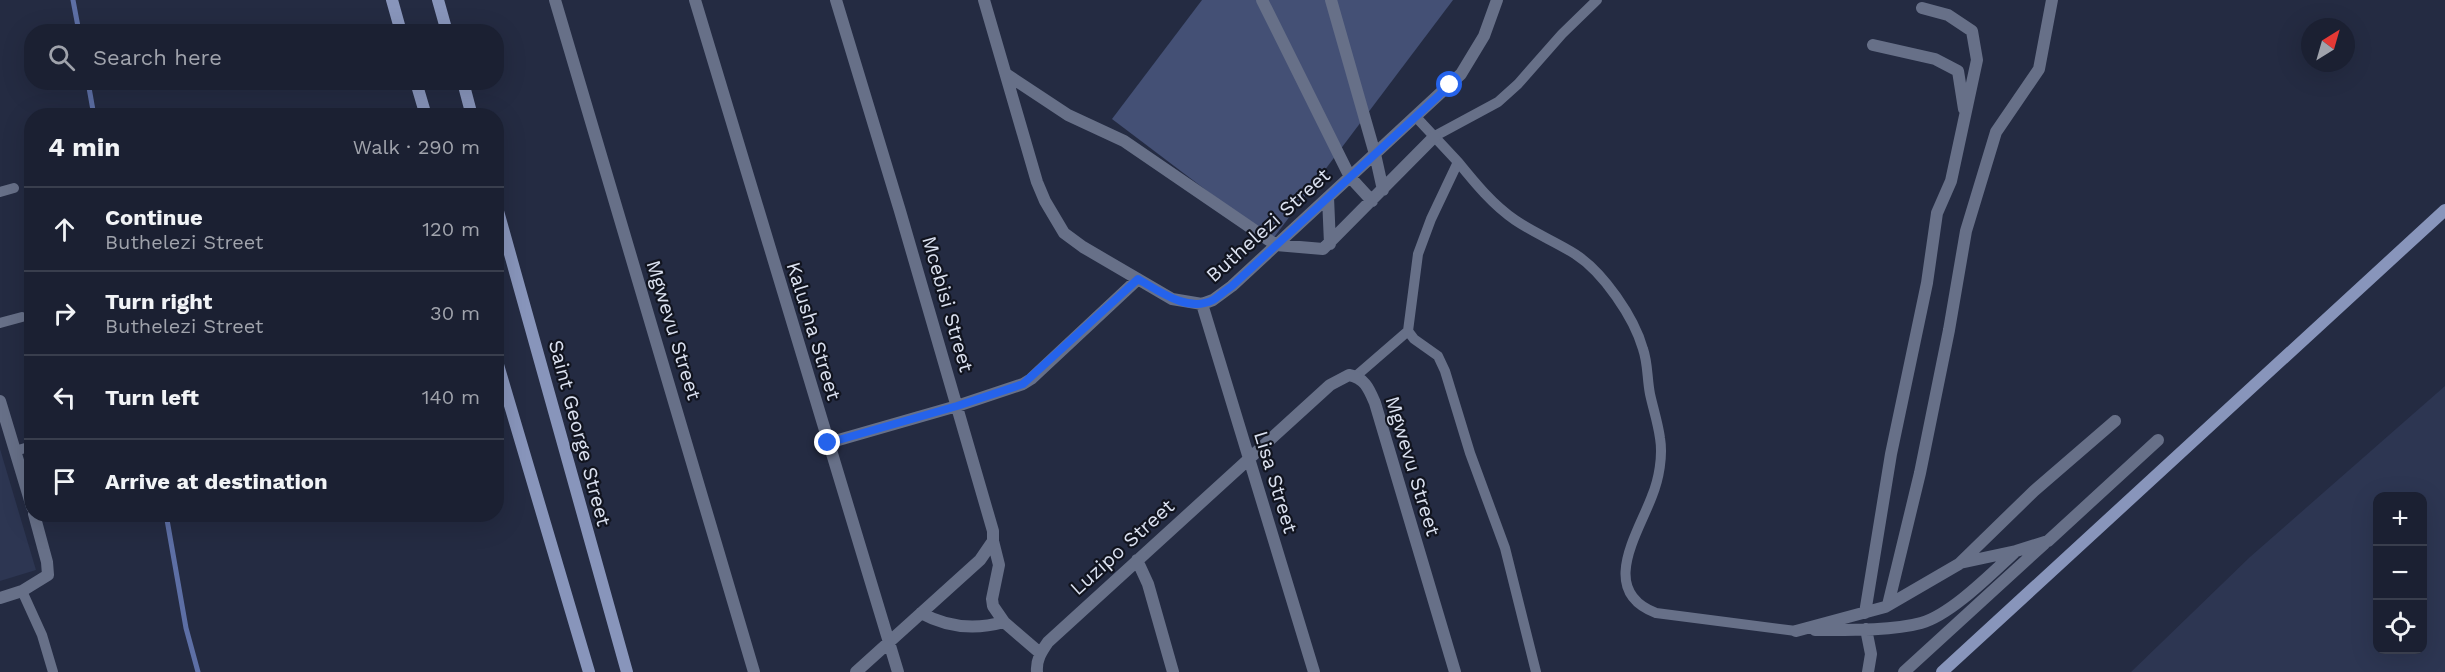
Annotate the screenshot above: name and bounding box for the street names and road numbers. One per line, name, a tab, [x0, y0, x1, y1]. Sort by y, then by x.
street label: Buthelezi Street	[1201, 163, 1335, 287]
street label: Mcebisi Street	[917, 233, 979, 375]
street label: Mgwevu Street	[641, 257, 707, 403]
street label: Kalusha Street	[782, 259, 847, 404]
street label: Saint George Street	[544, 337, 617, 529]
street label: Mgwevu Street	[1380, 393, 1446, 539]
street label: Lisa Street	[1249, 428, 1303, 537]
street label: Luzipo Street	[1065, 494, 1179, 600]

